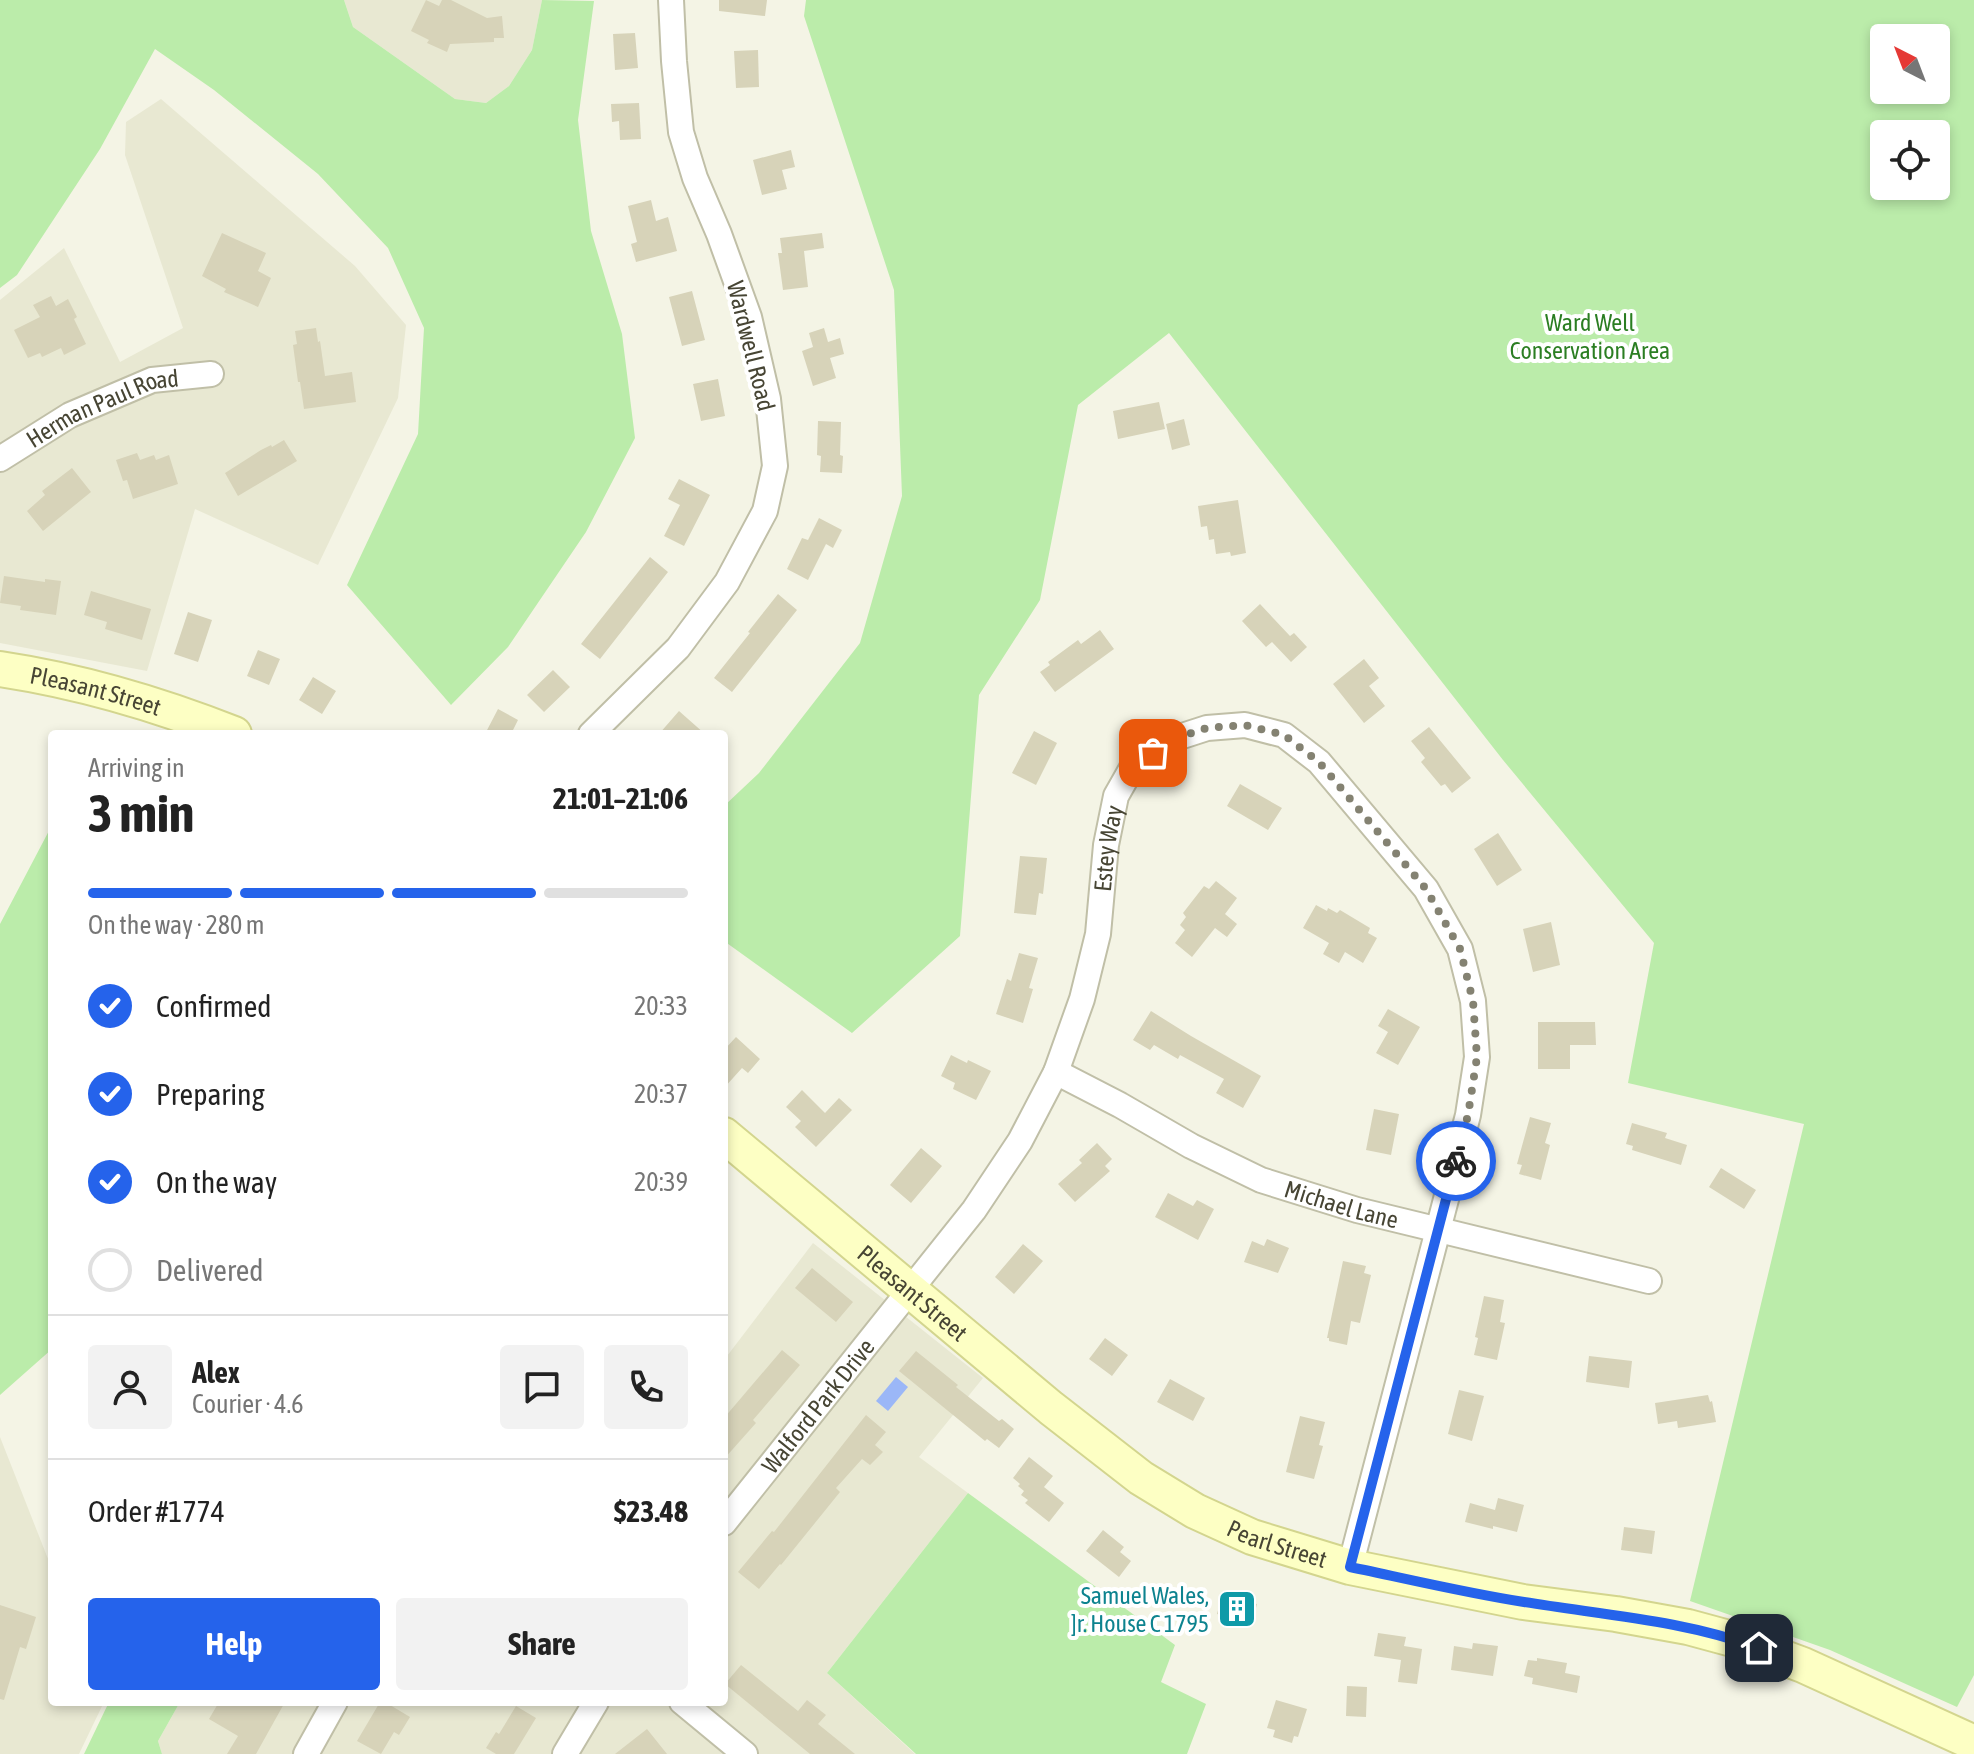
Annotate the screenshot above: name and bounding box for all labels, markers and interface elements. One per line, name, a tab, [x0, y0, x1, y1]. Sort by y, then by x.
north arrow	[1870, 24, 1950, 104]
map controls	[1870, 24, 1950, 200]
button: locate	[1870, 120, 1950, 200]
street label: Wardwell Road	[722, 278, 780, 414]
park label: Ward Well Conservation Area	[1510, 309, 1670, 364]
street label: Herman Paul Road	[21, 364, 180, 453]
street label: Pleasant Street	[28, 661, 165, 720]
pin	[1119, 719, 1187, 787]
icon: bag	[1131, 731, 1175, 775]
text: Arriving in	[88, 753, 185, 783]
text: 21:01–21:06	[553, 781, 688, 815]
text: 3 min	[88, 783, 194, 843]
street label: Estey Way	[1088, 803, 1127, 893]
text: On the way · 280 m	[88, 910, 265, 940]
icon: check	[88, 984, 132, 1028]
text: Confirmed	[156, 989, 271, 1023]
text: 20:33	[634, 991, 688, 1021]
icon: check	[88, 1072, 132, 1116]
text: Preparing	[156, 1077, 265, 1111]
text: 20:37	[634, 1079, 688, 1109]
courier	[1416, 1121, 1496, 1201]
icon: bike	[1434, 1139, 1478, 1183]
icon: check	[88, 1160, 132, 1204]
text: On the way	[156, 1165, 277, 1199]
text: 20:39	[634, 1167, 688, 1197]
street label: Michael Lane	[1282, 1175, 1401, 1233]
street label: Pleasant Street	[853, 1239, 973, 1346]
text: Delivered	[156, 1253, 264, 1287]
street label: Walford Park Drive	[756, 1333, 879, 1478]
button: person	[88, 1345, 172, 1429]
button: chat	[500, 1345, 584, 1429]
button: phone	[604, 1345, 688, 1429]
text: Alex	[192, 1355, 240, 1389]
text: Courier · 4.6	[192, 1389, 303, 1419]
text: Order #1774	[88, 1494, 225, 1528]
text: $23.48	[614, 1494, 688, 1528]
street label: Pearl Street	[1223, 1514, 1330, 1573]
place label: Samuel Wales, ]r. House C 1795	[1071, 1582, 1209, 1637]
building icon: Samuel Wales, ]r. House C 1795	[1216, 1588, 1258, 1630]
button: Help	[88, 1598, 380, 1690]
button: Share	[396, 1598, 688, 1690]
pin	[1725, 1614, 1793, 1682]
icon: home	[1737, 1626, 1781, 1670]

